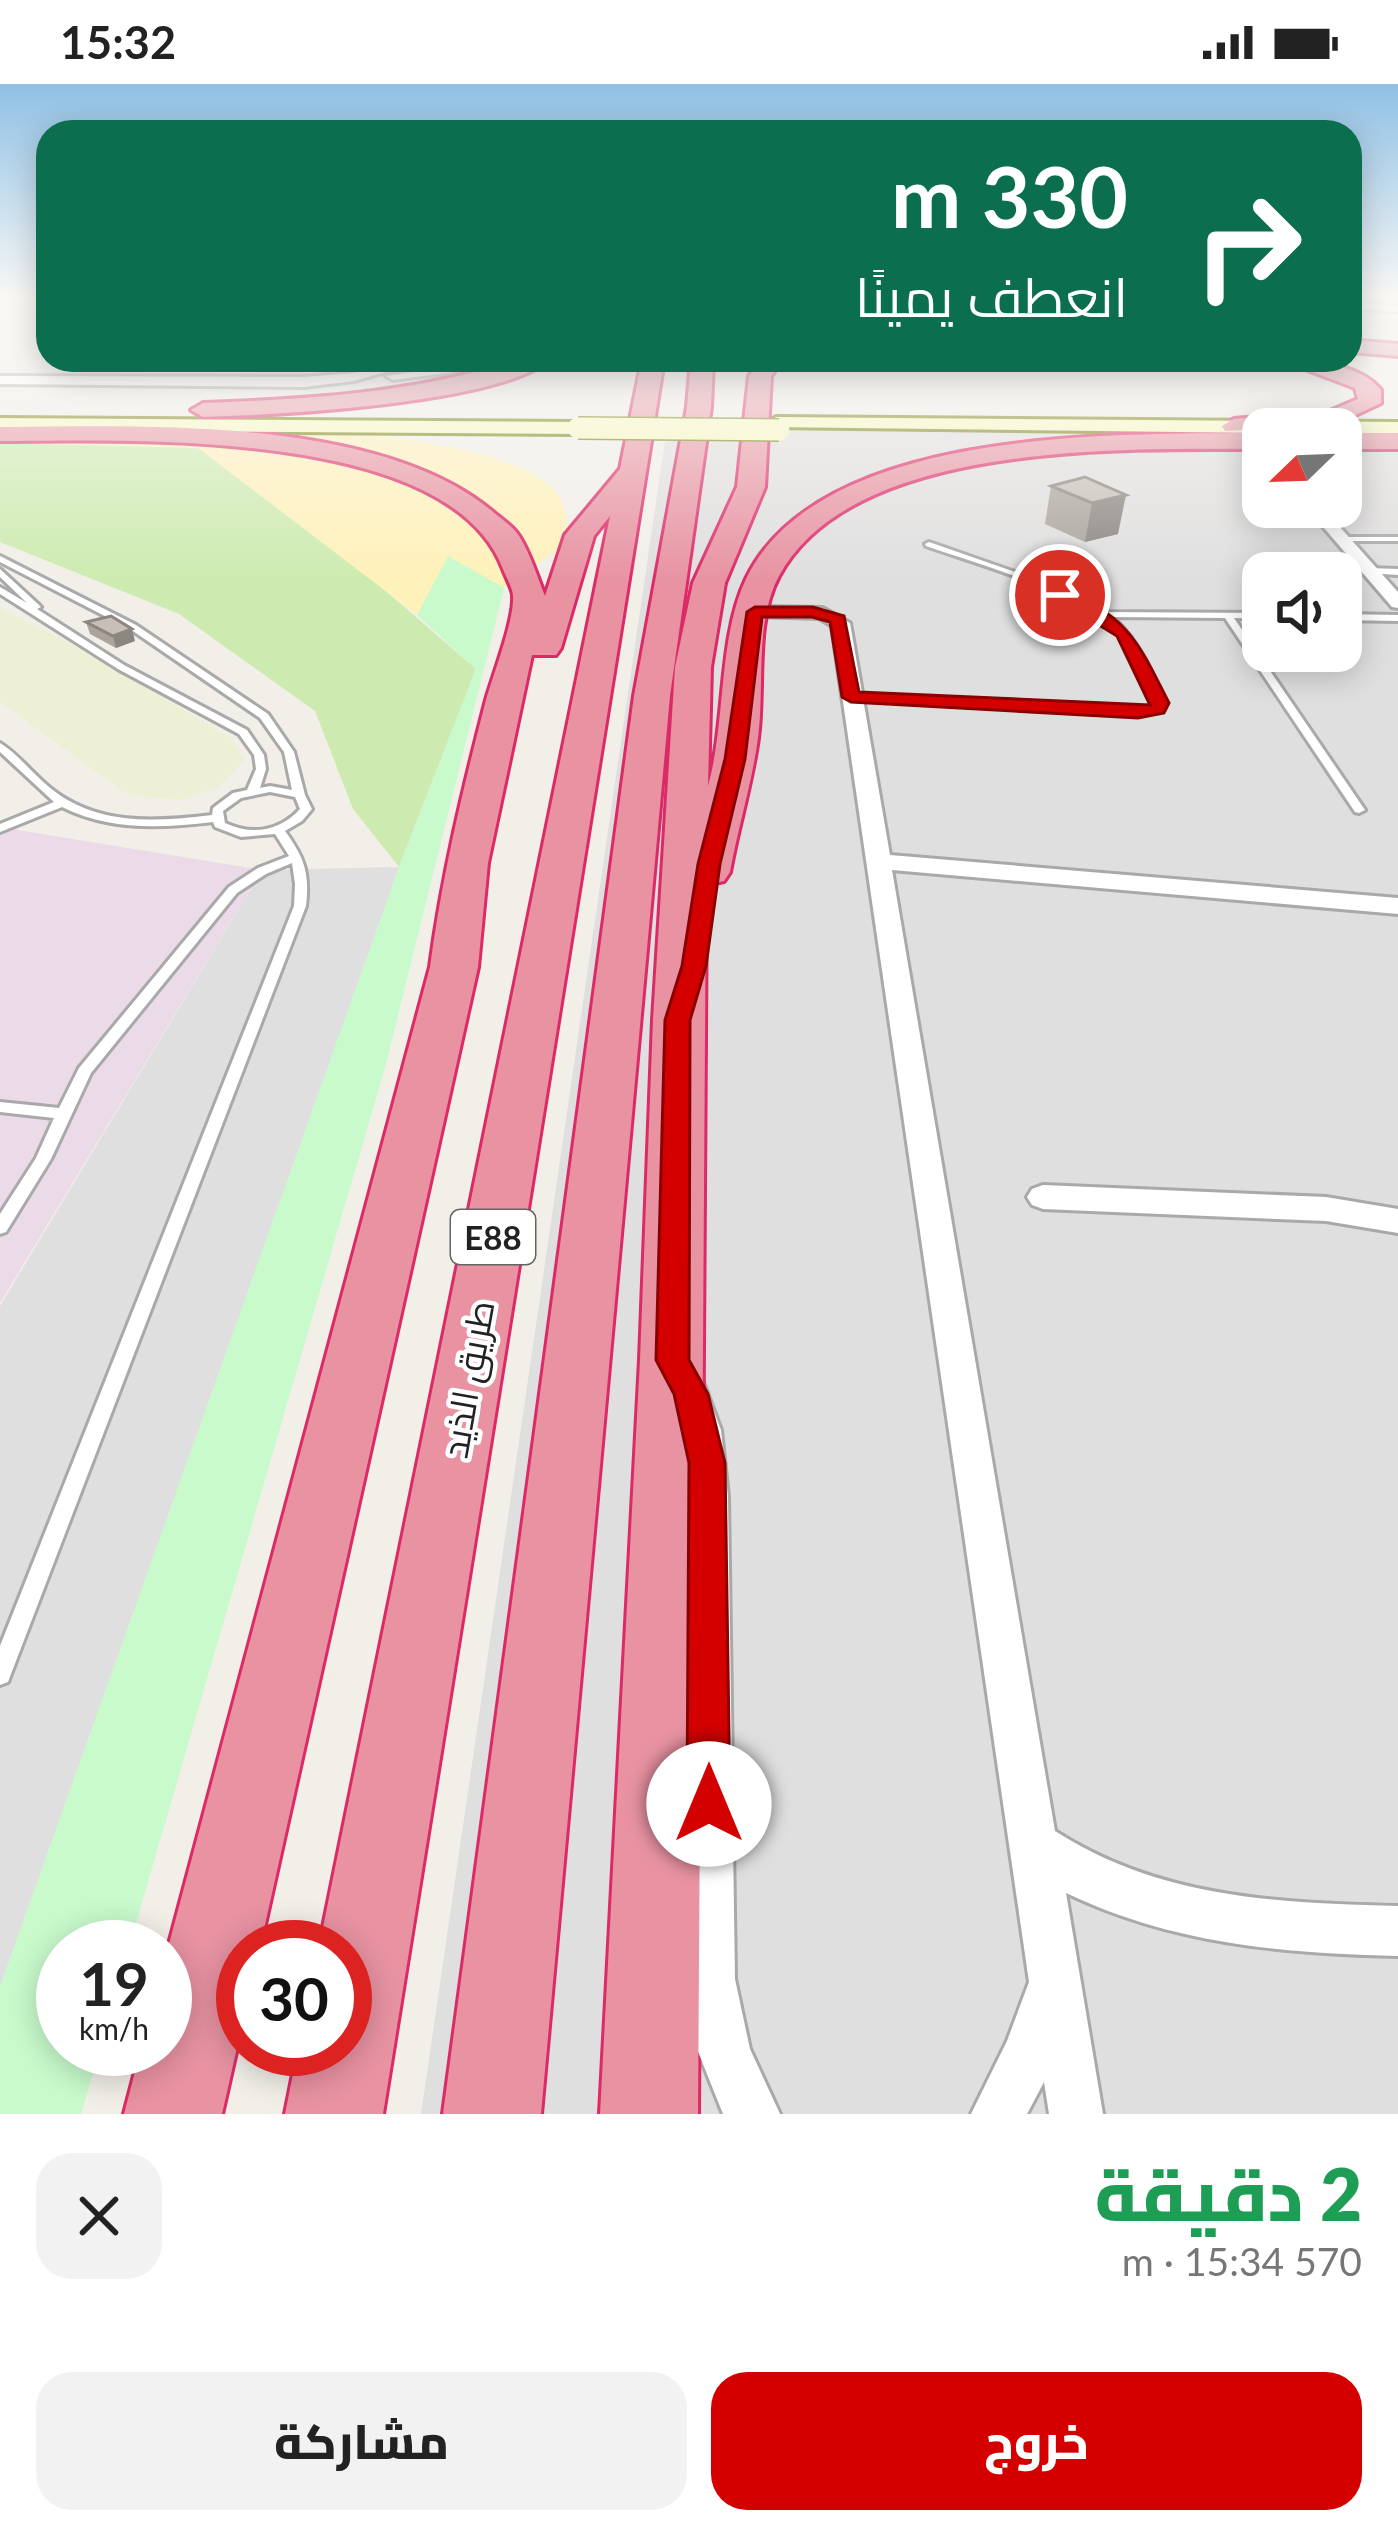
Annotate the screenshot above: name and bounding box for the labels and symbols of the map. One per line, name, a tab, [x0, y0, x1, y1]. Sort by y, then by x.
north arrow	[1242, 408, 1362, 528]
pin	[1009, 544, 1111, 646]
road number: E88	[451, 1210, 535, 1264]
street label: طريق الذيد	[432, 1297, 504, 1462]
position arrow	[646, 1741, 772, 1867]
speed limit sign: 30	[216, 1920, 372, 2076]

